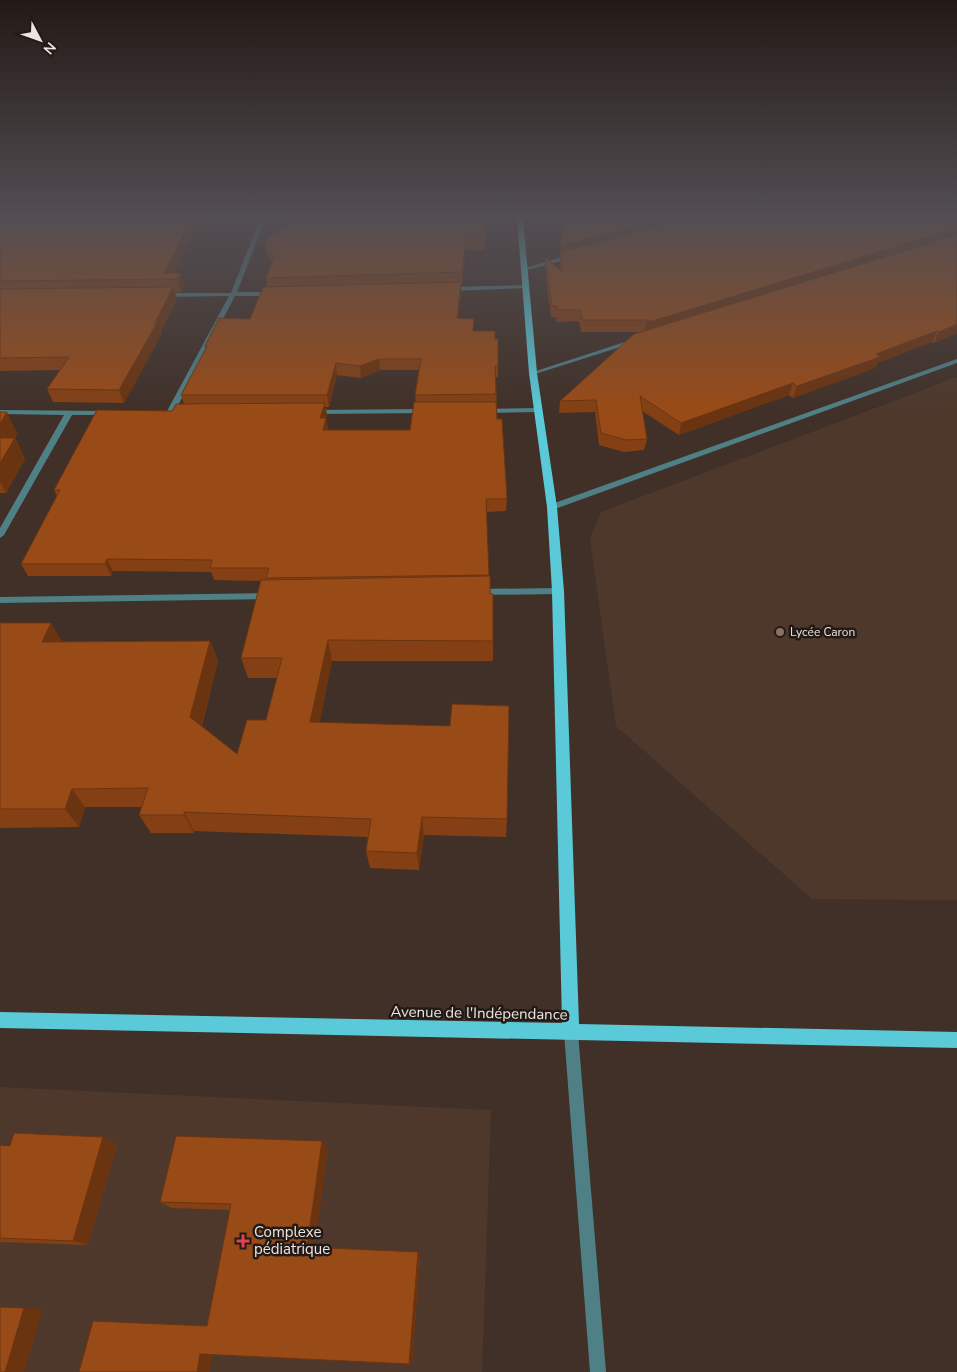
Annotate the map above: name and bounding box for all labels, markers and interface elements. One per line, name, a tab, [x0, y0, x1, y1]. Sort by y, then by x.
north arrow	[15, 15, 65, 65]
text: N	[39, 38, 60, 58]
place label: Lycée Caron	[790, 624, 855, 640]
marker: Lycée Caron	[774, 626, 786, 638]
street label: Avenue de l'Indépendance	[390, 1001, 568, 1025]
place label: Complexe pédiatrique	[254, 1222, 330, 1259]
marker: Complexe pédiatrique	[236, 1234, 250, 1248]

